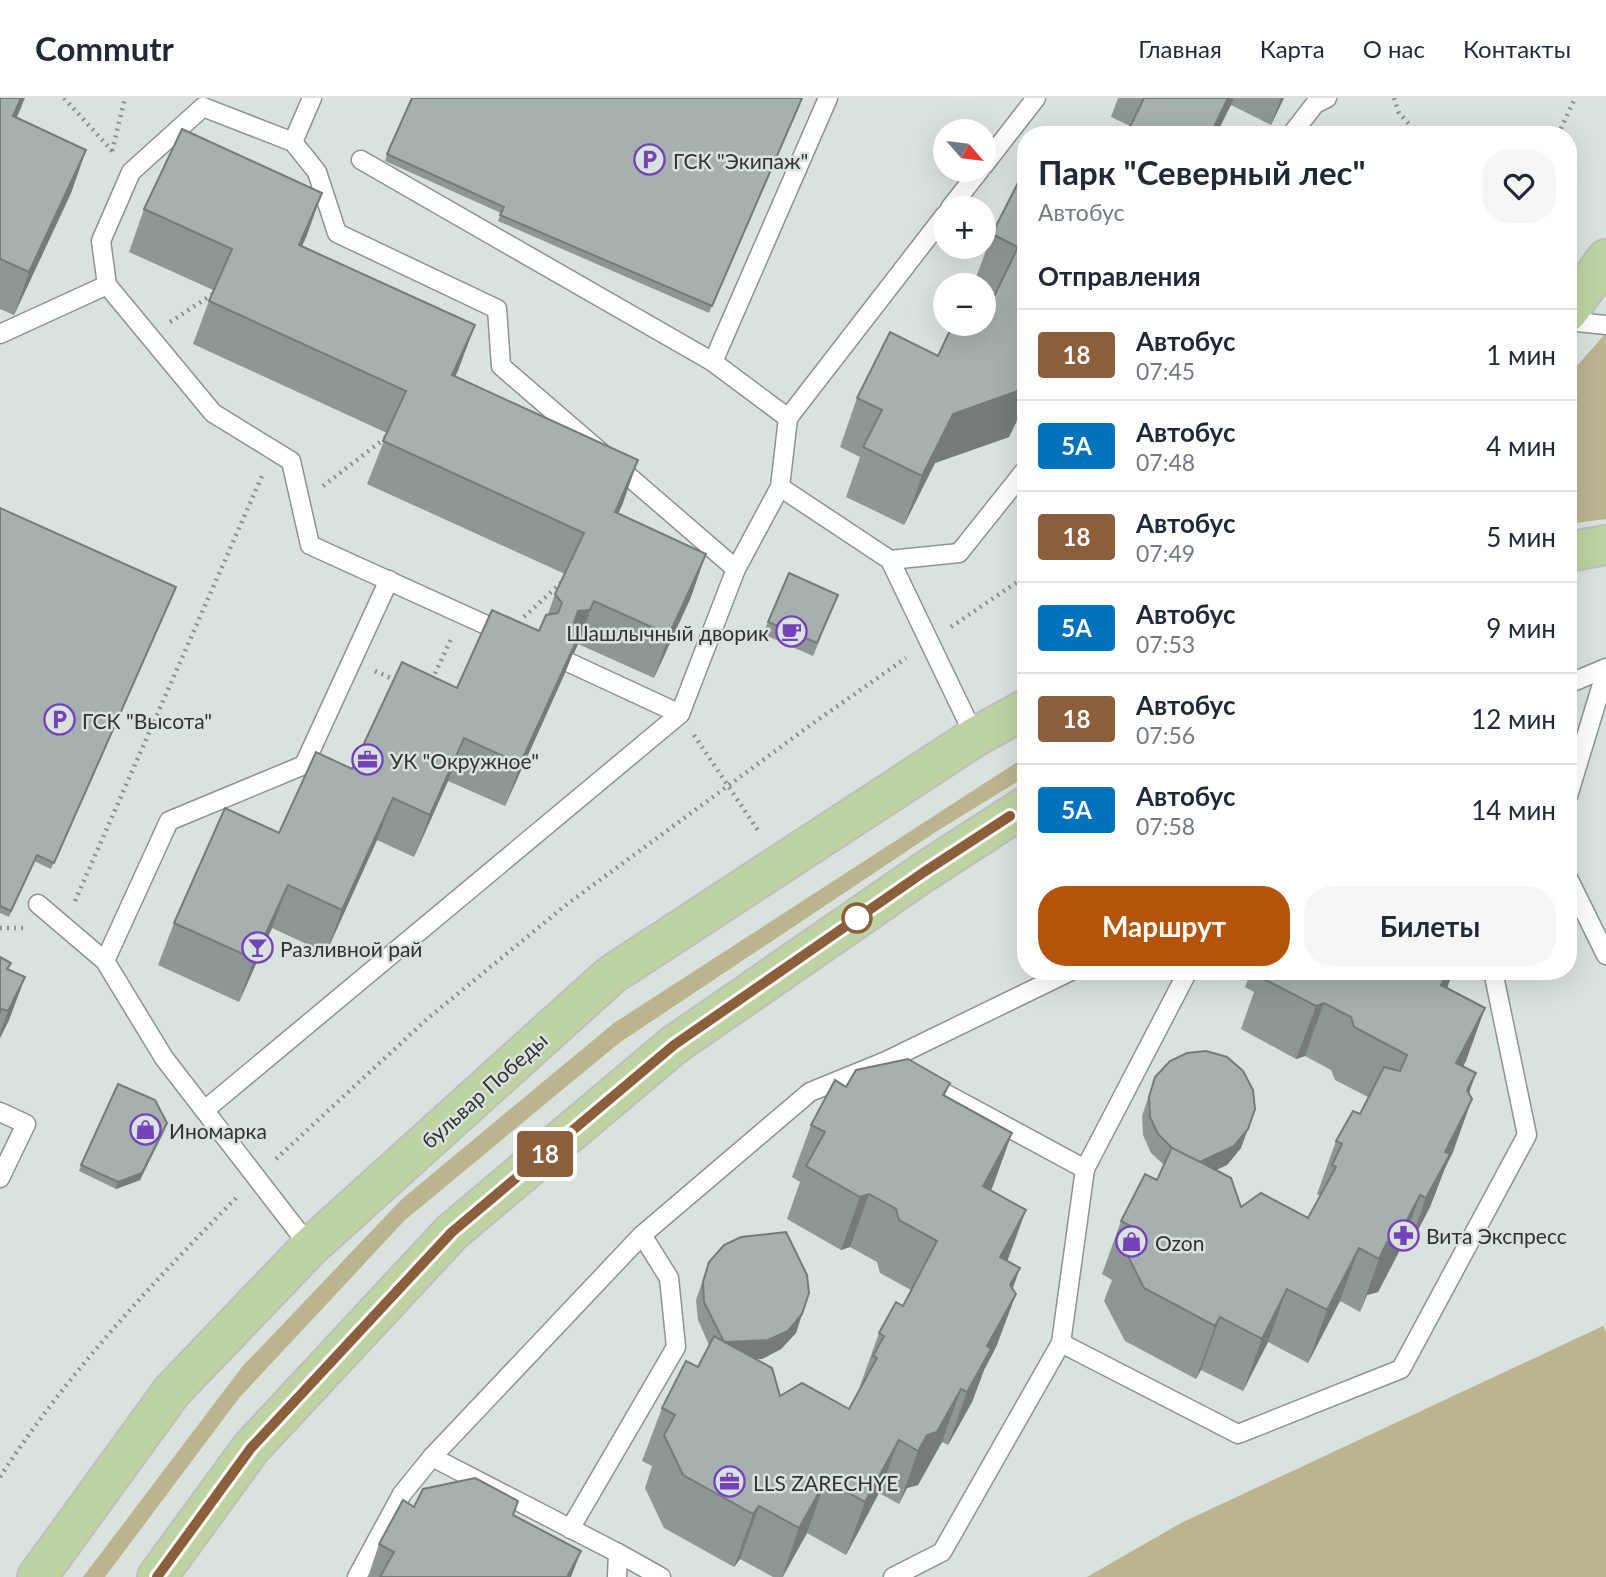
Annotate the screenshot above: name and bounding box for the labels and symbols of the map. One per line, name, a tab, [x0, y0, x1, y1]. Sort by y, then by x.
north arrow	[933, 119, 996, 182]
parking icon: ГСК "Экипаж"	[633, 143, 667, 177]
place label: ГСК "Экипаж"	[673, 148, 808, 173]
cafe icon: Шашлычный дворик	[775, 615, 809, 649]
place label: Шашлычный дворик	[566, 620, 769, 645]
parking icon: ГСК "Высота"	[42, 703, 76, 737]
place label: ГСК "Высота"	[82, 708, 212, 733]
office icon: УК "Окружное"	[350, 743, 384, 777]
place label: УК "Окружное"	[390, 748, 539, 773]
unlabelled marker	[842, 903, 872, 933]
bar icon: Разливной рай	[240, 931, 274, 965]
place label: Разливной рай	[280, 936, 422, 961]
street label: бульвар Победы	[416, 1027, 552, 1153]
shop icon: Иномарка	[129, 1113, 163, 1147]
place label: Иномарка	[169, 1118, 267, 1143]
line badge: 18	[514, 1131, 576, 1177]
pharmacy icon: Вита Экспресс	[1386, 1218, 1420, 1252]
place label: Вита Экспресс	[1426, 1223, 1567, 1248]
shop icon: Ozon	[1115, 1225, 1149, 1259]
place label: Ozon	[1155, 1230, 1205, 1255]
office icon: LLS ZARECHYE	[713, 1465, 747, 1499]
place label: LLS ZARECHYE	[753, 1470, 898, 1495]

